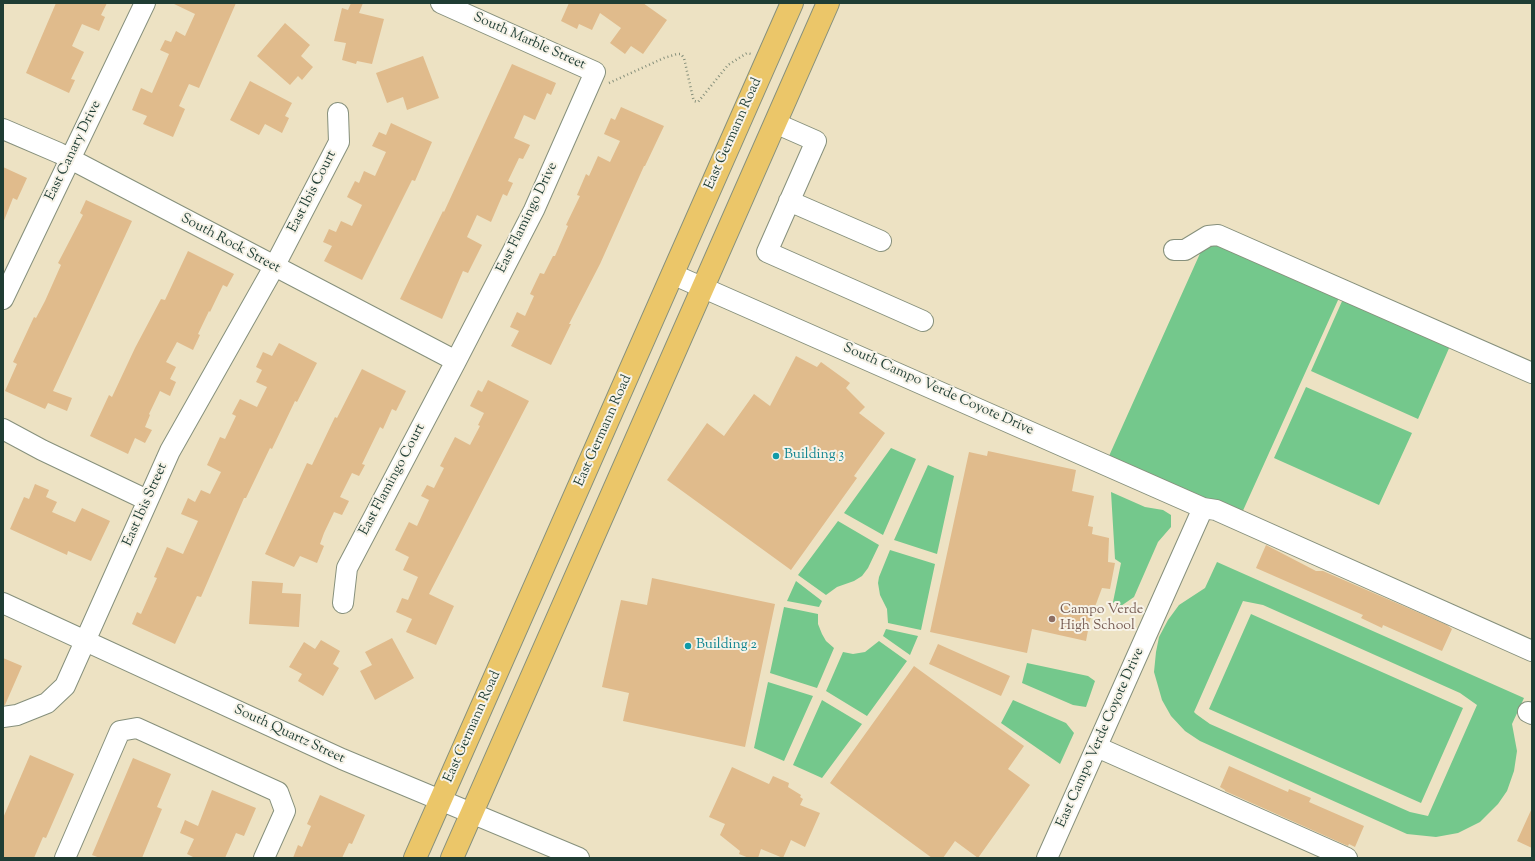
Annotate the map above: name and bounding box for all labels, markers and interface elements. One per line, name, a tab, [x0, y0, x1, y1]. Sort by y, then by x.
street label: South Marble Street	[470, 10, 588, 74]
street label: East Germann Road	[702, 76, 766, 192]
street label: East Canary Drive	[43, 98, 105, 204]
street label: East Ibis Court	[285, 148, 341, 236]
street label: East Flamingo Drive	[494, 160, 562, 276]
street label: South Rock Street	[177, 211, 283, 277]
street label: South Campo Verde Coyote Drive	[840, 340, 1036, 440]
street label: East Germann Road	[572, 373, 636, 489]
street label: East Flamingo Court	[356, 421, 430, 539]
place label: Building 3	[784, 448, 844, 464]
marker: Building 3	[771, 451, 781, 461]
street label: East Ibis Street	[120, 461, 172, 549]
place label: Campo Verde High School	[1060, 603, 1143, 636]
marker: Campo Verde High School	[1047, 614, 1057, 624]
place label: Building 2	[696, 638, 757, 654]
marker: Building 2	[683, 641, 693, 651]
street label: East Campo Verde Coyote Drive	[1054, 646, 1148, 830]
street label: East Germann Road	[441, 669, 505, 785]
street label: South Quartz Street	[231, 702, 347, 768]

